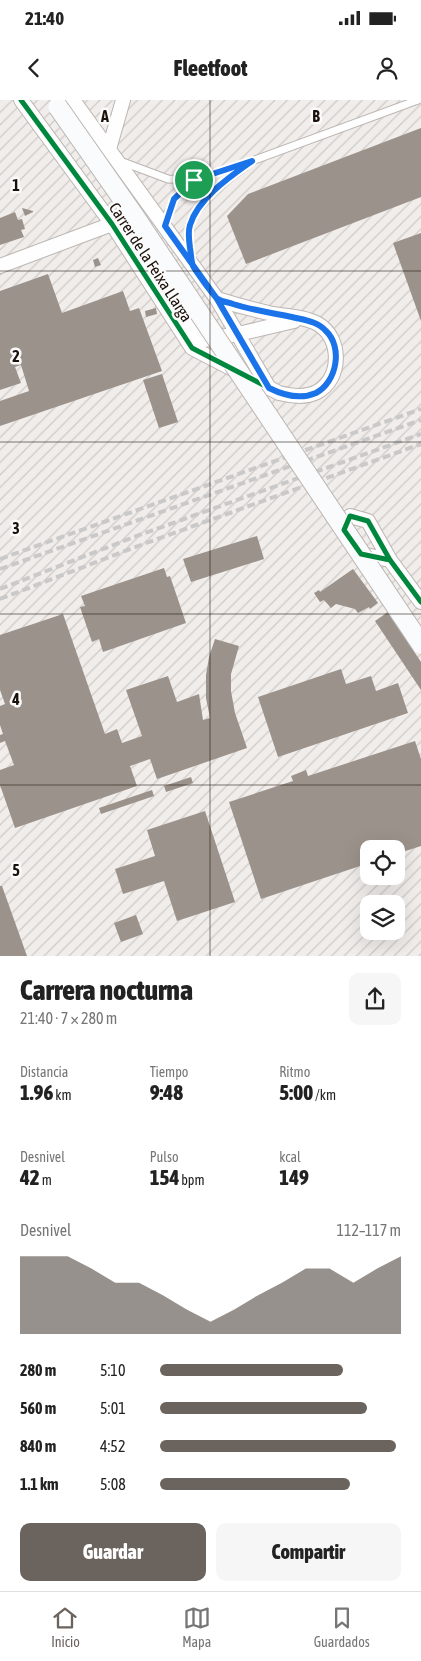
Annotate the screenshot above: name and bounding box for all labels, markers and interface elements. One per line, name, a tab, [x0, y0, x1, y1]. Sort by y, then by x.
text: 21:40	[25, 7, 64, 29]
icon: back	[20, 54, 48, 82]
icon: person	[373, 54, 401, 82]
text: Fleetfoot	[174, 55, 247, 81]
text: A	[100, 107, 109, 125]
text: B	[312, 107, 320, 125]
pin	[173, 159, 215, 201]
icon: arrive	[180, 166, 208, 194]
text: 1	[12, 176, 20, 194]
street label: Carrer de la Feixa Llarga	[105, 199, 196, 326]
text: 2	[12, 347, 20, 365]
text: 3	[12, 519, 20, 537]
text: 4	[11, 690, 20, 708]
map controls	[360, 840, 405, 940]
button: locate	[360, 840, 405, 885]
text: 5	[12, 861, 20, 879]
button: layers	[360, 895, 405, 940]
button: share	[349, 973, 401, 1025]
text: Carrera nocturna	[20, 974, 193, 1006]
text: 21:40 · 7 × 280 m	[20, 1009, 117, 1027]
text: Distancia	[20, 1064, 68, 1080]
text: Tiempo	[150, 1064, 188, 1080]
text: Ritmo	[279, 1064, 310, 1080]
text: 1.96	[20, 1080, 53, 1104]
text: 9:48	[150, 1080, 183, 1104]
text: 5:00	[279, 1080, 313, 1104]
text: km	[53, 1087, 72, 1103]
text: /km	[313, 1087, 336, 1103]
text: Desnivel	[20, 1149, 65, 1165]
text: Pulso	[150, 1149, 179, 1165]
text: kcal	[279, 1149, 301, 1165]
text: 42	[20, 1165, 40, 1189]
text: 154	[150, 1165, 179, 1189]
text: 149	[279, 1165, 309, 1189]
text: m	[40, 1172, 52, 1188]
text: bpm	[179, 1172, 205, 1188]
text: Desnivel	[20, 1221, 71, 1239]
text: 112–117 m	[337, 1221, 401, 1239]
text: 280 m	[20, 1361, 56, 1379]
text: 5:10	[100, 1361, 125, 1379]
text: 560 m	[20, 1399, 56, 1417]
text: 5:01	[100, 1399, 126, 1417]
text: 840 m	[20, 1437, 56, 1455]
text: 4:52	[100, 1437, 125, 1455]
text: 1.1 km	[20, 1475, 59, 1493]
text: 5:08	[100, 1475, 126, 1493]
button: Guardar	[20, 1523, 206, 1581]
button: Compartir	[216, 1523, 401, 1581]
tab: Inicio	[51, 1604, 80, 1650]
tab: Mapa	[182, 1604, 211, 1650]
tab: Guardados	[314, 1604, 370, 1650]

